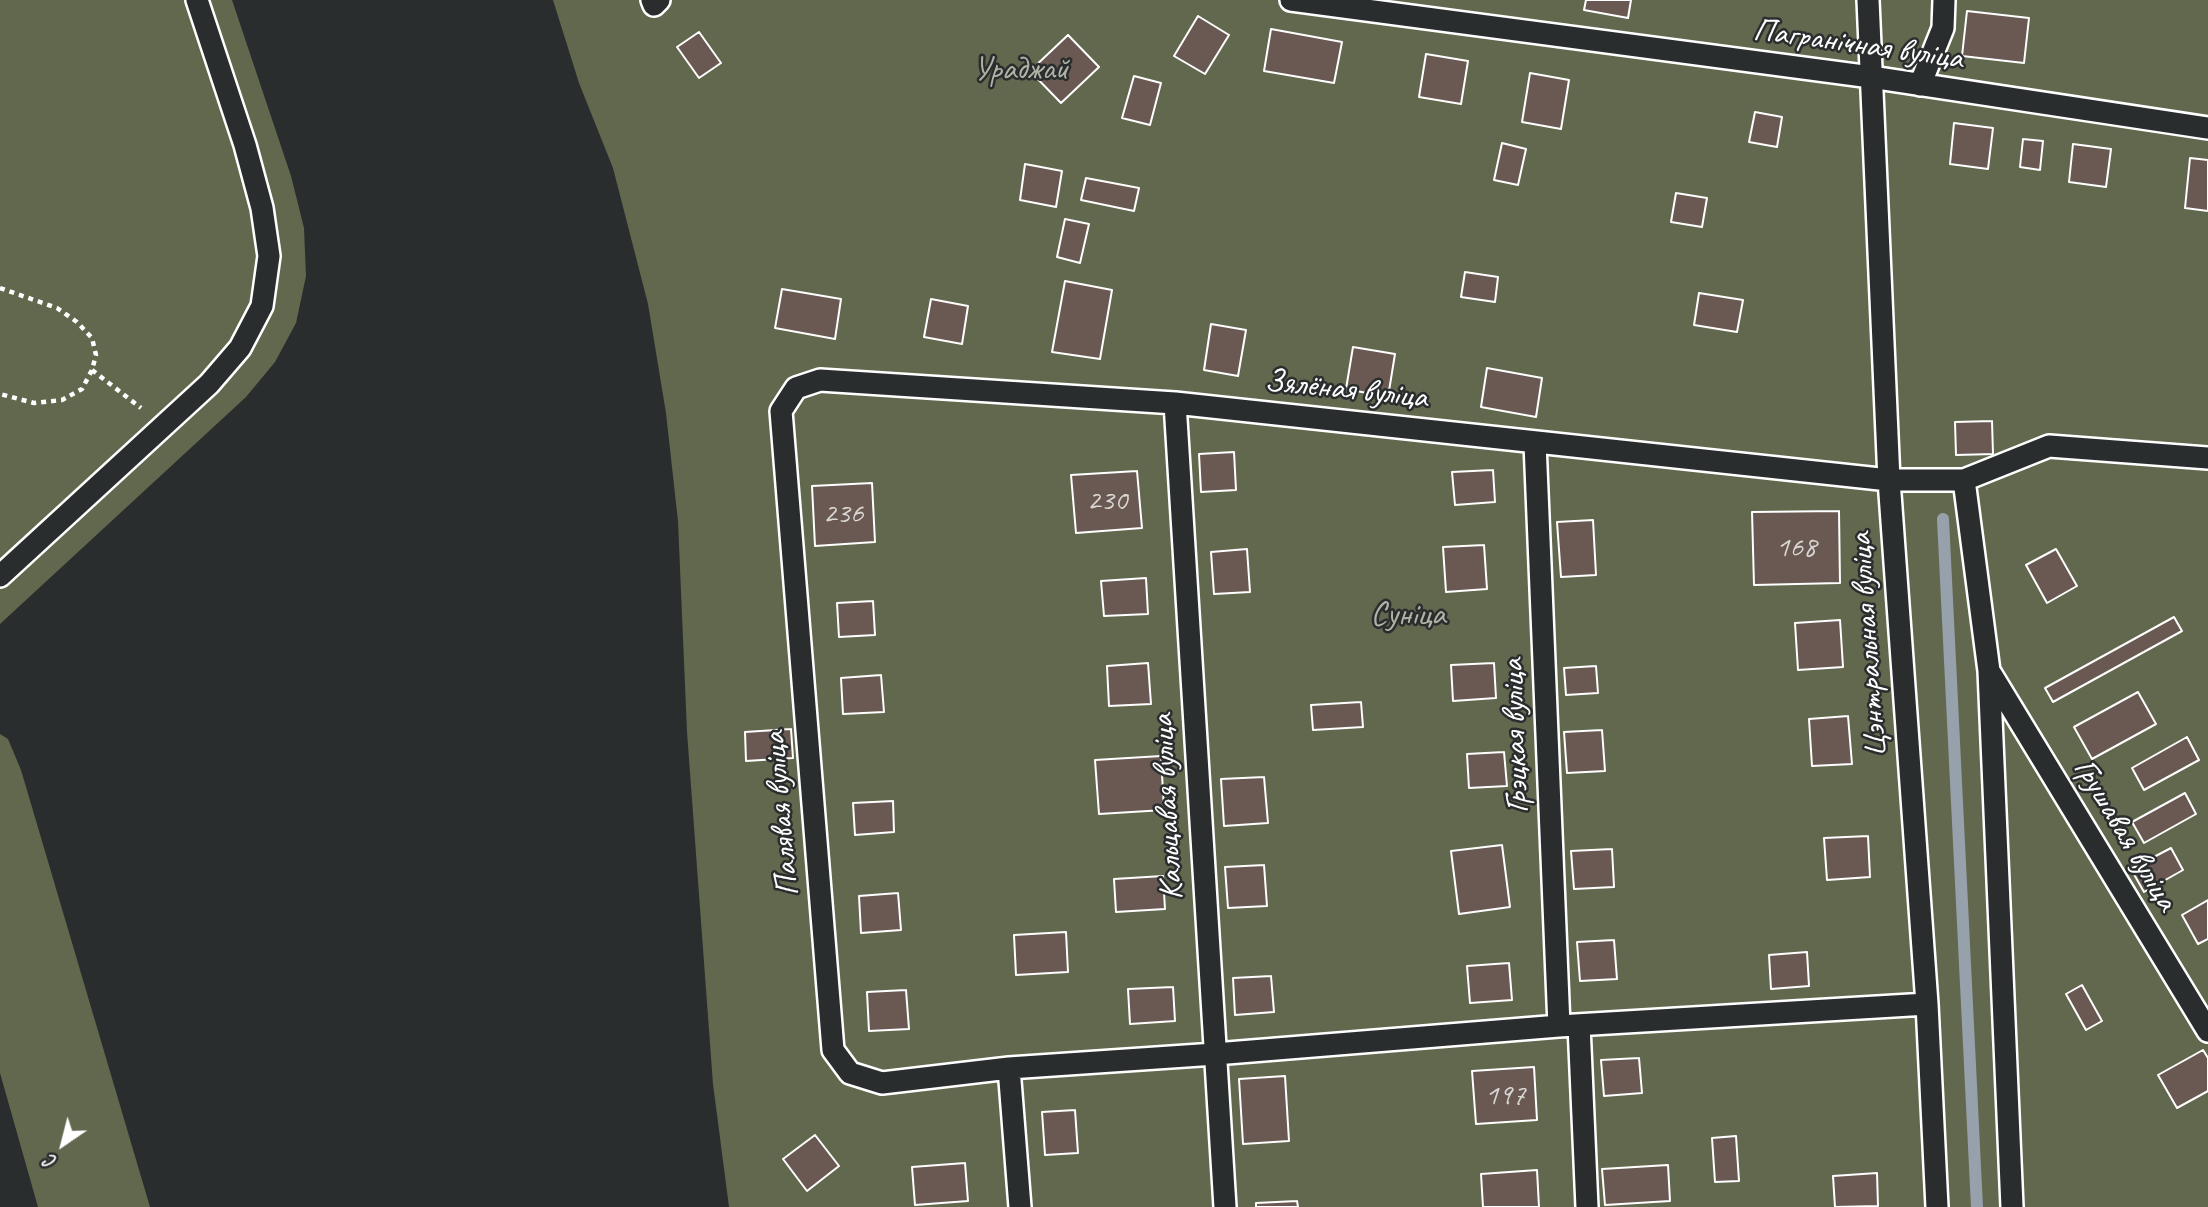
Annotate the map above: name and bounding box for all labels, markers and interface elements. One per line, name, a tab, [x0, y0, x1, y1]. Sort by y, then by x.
street label: Пагранічная вуліца	[1751, 11, 1965, 79]
park label: Ураджай	[973, 50, 1069, 90]
street label: Зялёная вуліца	[1263, 362, 1429, 418]
house number: 230	[1087, 483, 1127, 519]
house number: 236	[823, 496, 863, 532]
house number: 168	[1776, 530, 1816, 566]
street label: Цэнтральная вуліца	[1841, 531, 1897, 759]
park label: Суніца	[1370, 595, 1446, 635]
street label: Грэцкая вуліца	[1494, 658, 1538, 814]
street label: Кальцавая вуліца	[1143, 713, 1193, 901]
street label: Палявая вуліца	[755, 730, 809, 898]
street label: Грушавая вуліца	[2064, 752, 2186, 918]
house number: 197	[1485, 1078, 1525, 1114]
north arrow	[28, 1109, 98, 1179]
text: С	[40, 1149, 62, 1174]

